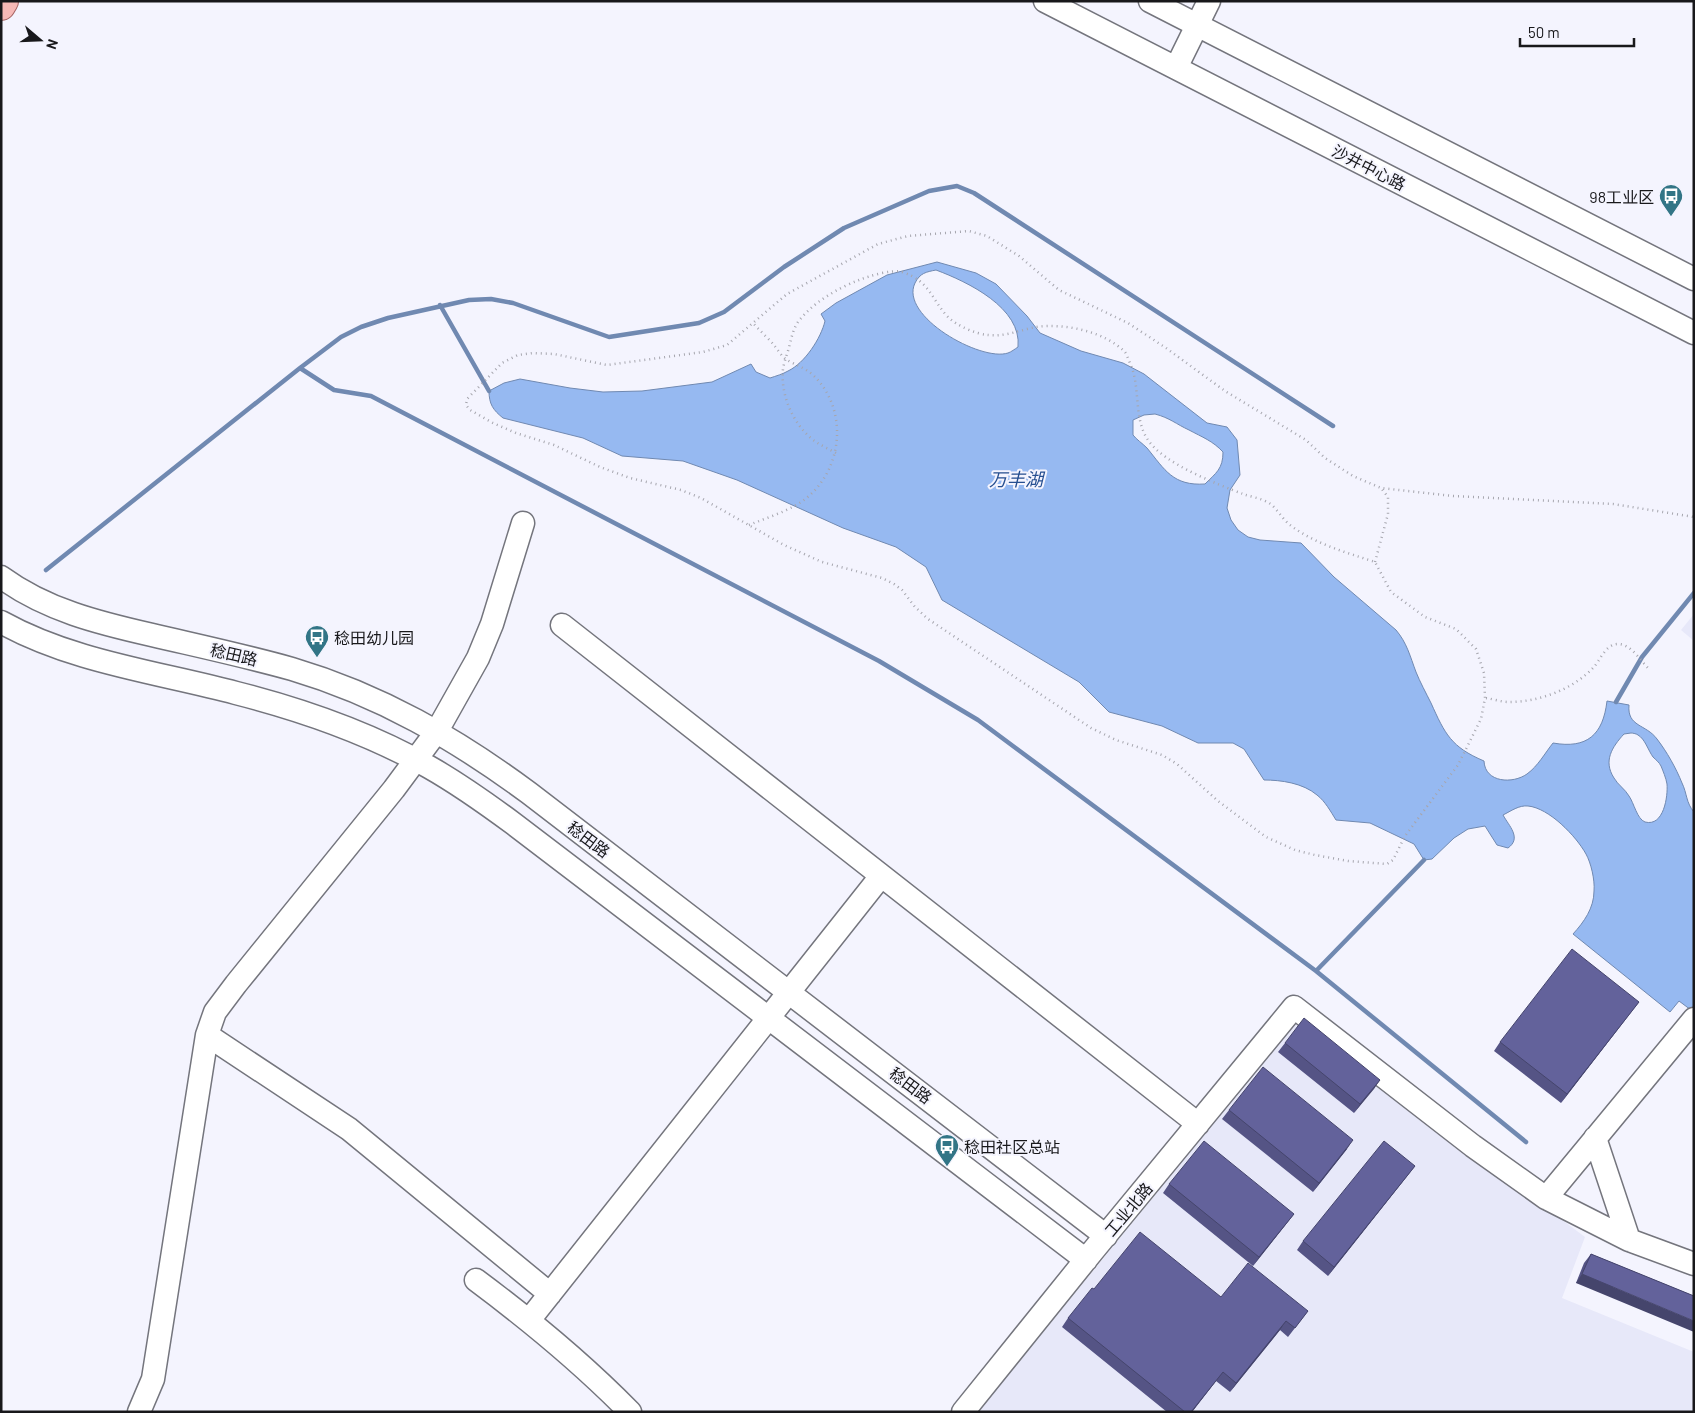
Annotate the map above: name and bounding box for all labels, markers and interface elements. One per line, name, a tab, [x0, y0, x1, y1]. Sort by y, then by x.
north arrow	[15, 15, 65, 65]
scale bar	[1520, 15, 1634, 47]
text: 50 m	[1528, 23, 1560, 41]
text: N	[43, 37, 62, 52]
street label: 沙井中心路	[1329, 140, 1409, 194]
bus stop icon: 98工业区	[1658, 183, 1684, 217]
place label: 98工业区	[1589, 187, 1654, 206]
water label: 万丰湖	[989, 468, 1046, 490]
bus stop icon: 稔田幼儿园	[304, 624, 330, 658]
place label: 稔田幼儿园	[334, 628, 414, 647]
street label: 稔田路	[208, 639, 260, 669]
street label: 稔田路	[564, 817, 614, 861]
street label: 稔田路	[886, 1063, 936, 1107]
bus stop icon: 稔田社区总站	[934, 1133, 960, 1167]
place label: 稔田社区总站	[964, 1137, 1060, 1156]
street label: 工业北路	[1100, 1178, 1156, 1240]

